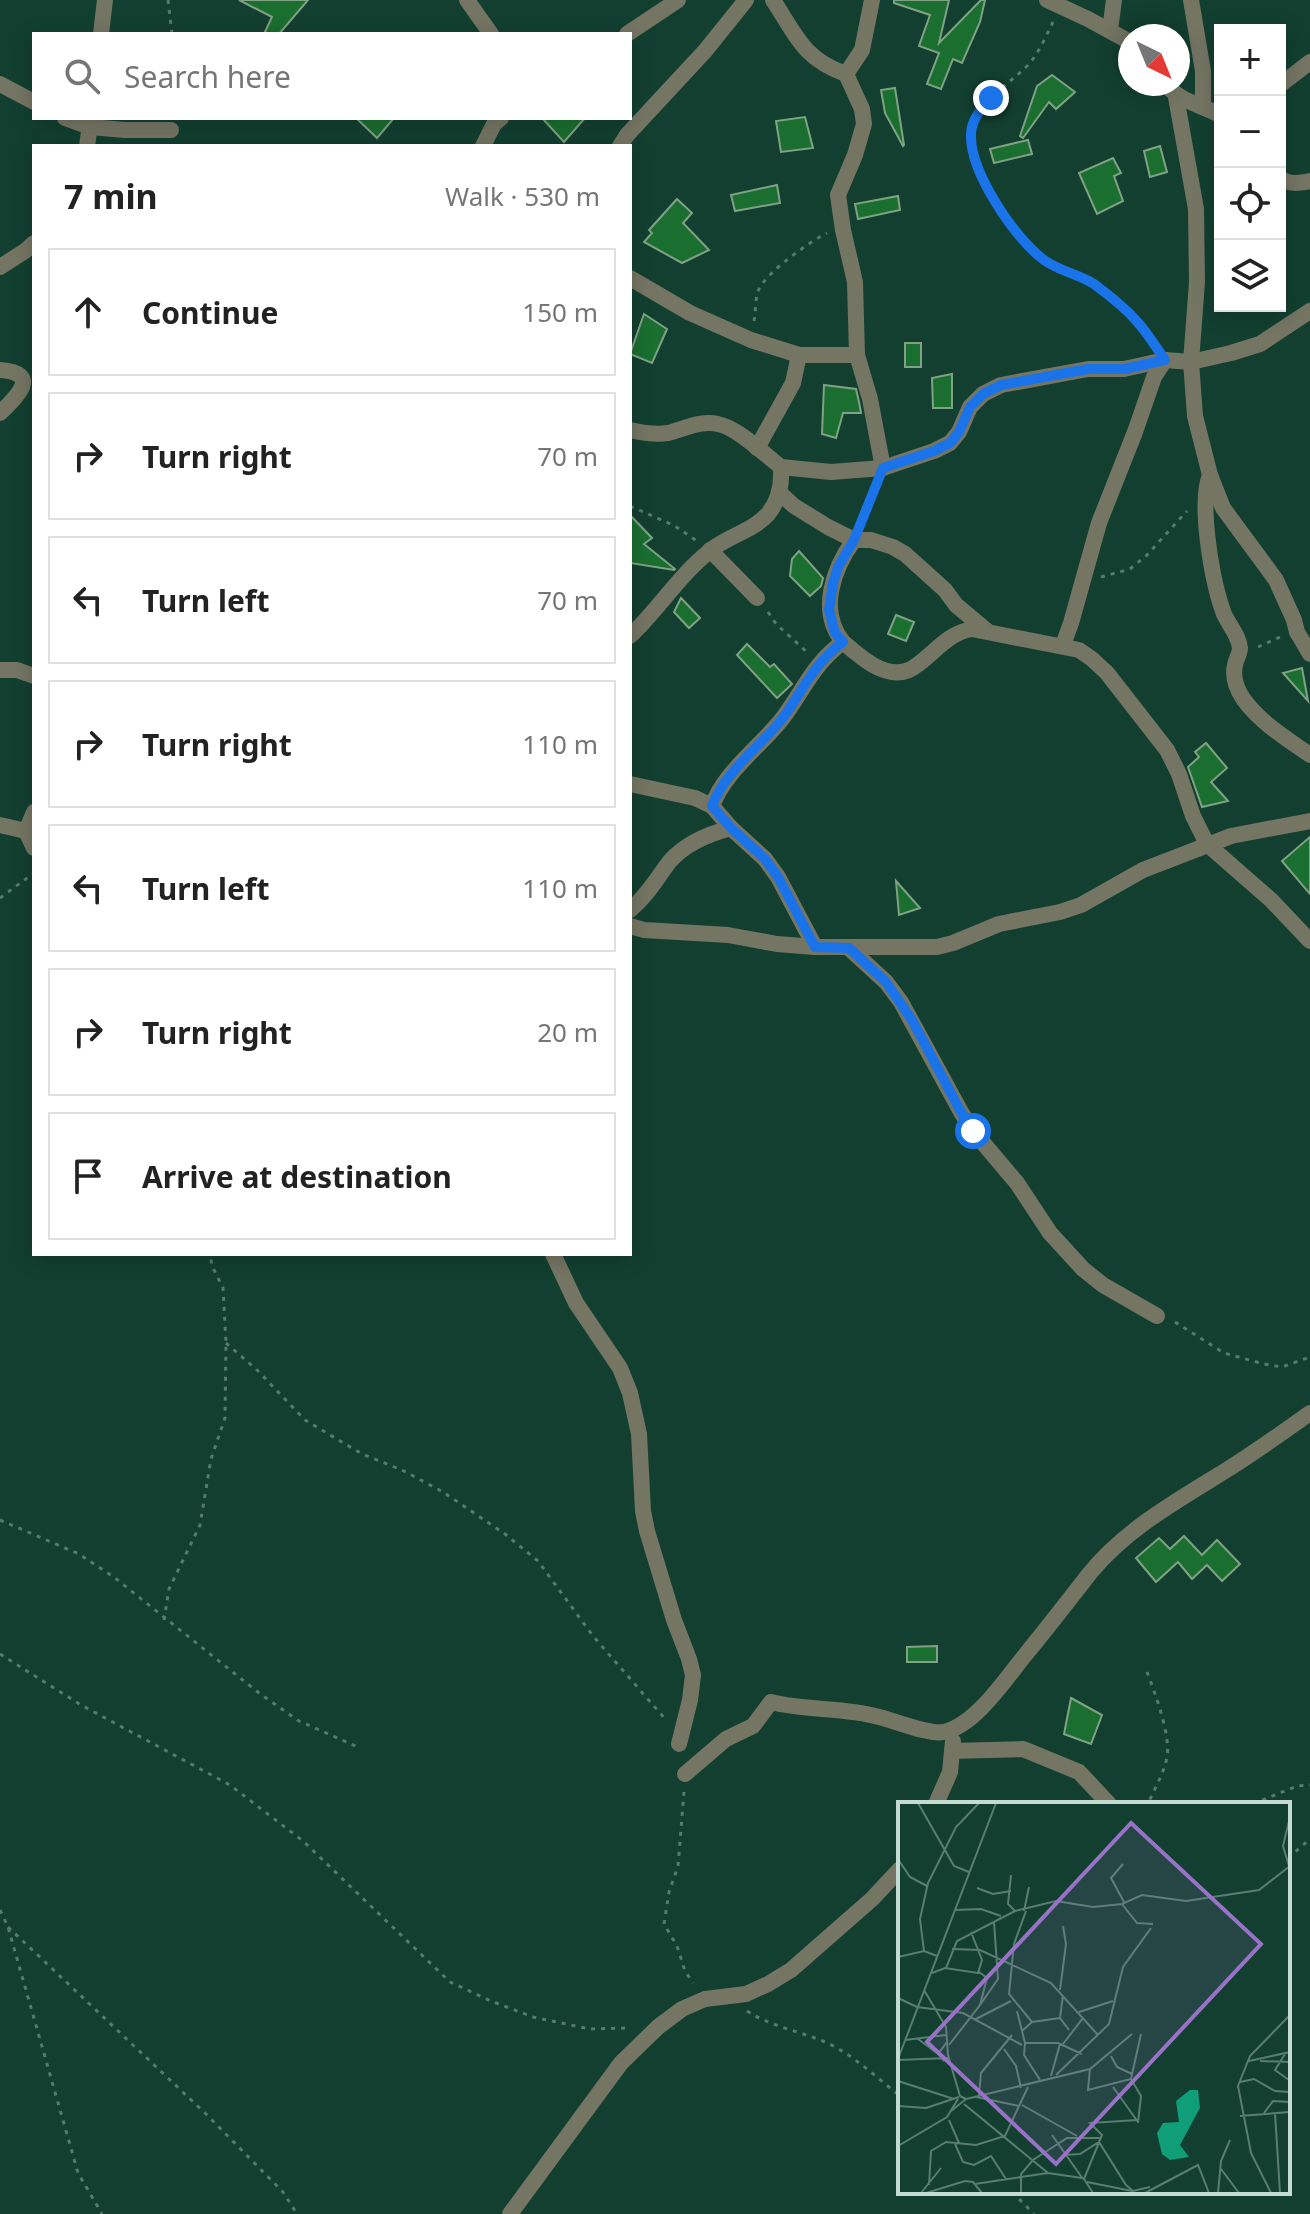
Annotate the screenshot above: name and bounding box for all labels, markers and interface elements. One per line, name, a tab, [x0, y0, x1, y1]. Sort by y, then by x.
north arrow	[1118, 24, 1190, 96]
map controls	[1214, 24, 1286, 312]
button: +	[1214, 24, 1286, 96]
search box	[32, 32, 632, 120]
icon: search	[60, 54, 104, 98]
text: Search here	[124, 56, 291, 97]
route end	[973, 80, 1009, 116]
button: −	[1214, 96, 1286, 168]
button: locate	[1214, 168, 1286, 240]
text: 7 min	[64, 173, 158, 219]
text: Walk · 530 m	[445, 178, 600, 214]
button: layers	[1214, 240, 1286, 312]
icon: ahead	[66, 290, 110, 334]
text: Continue	[142, 292, 278, 333]
text: 150 m	[522, 294, 598, 330]
icon: right	[66, 434, 110, 478]
text: Turn right	[142, 436, 292, 477]
text: 70 m	[537, 438, 598, 474]
icon: left	[66, 578, 110, 622]
text: Turn left	[142, 580, 270, 621]
text: 70 m	[537, 582, 598, 618]
icon: right	[66, 722, 110, 766]
text: Turn right	[142, 724, 292, 765]
text: 110 m	[522, 726, 598, 762]
icon: left	[66, 866, 110, 910]
text: Turn left	[142, 868, 270, 909]
text: 110 m	[522, 870, 598, 906]
icon: right	[66, 1010, 110, 1054]
text: Turn right	[142, 1012, 292, 1053]
text: 20 m	[537, 1014, 598, 1050]
route start	[955, 1113, 991, 1149]
icon: arrive	[66, 1154, 110, 1198]
text: Arrive at destination	[142, 1156, 452, 1197]
inset map	[898, 1802, 1290, 2194]

